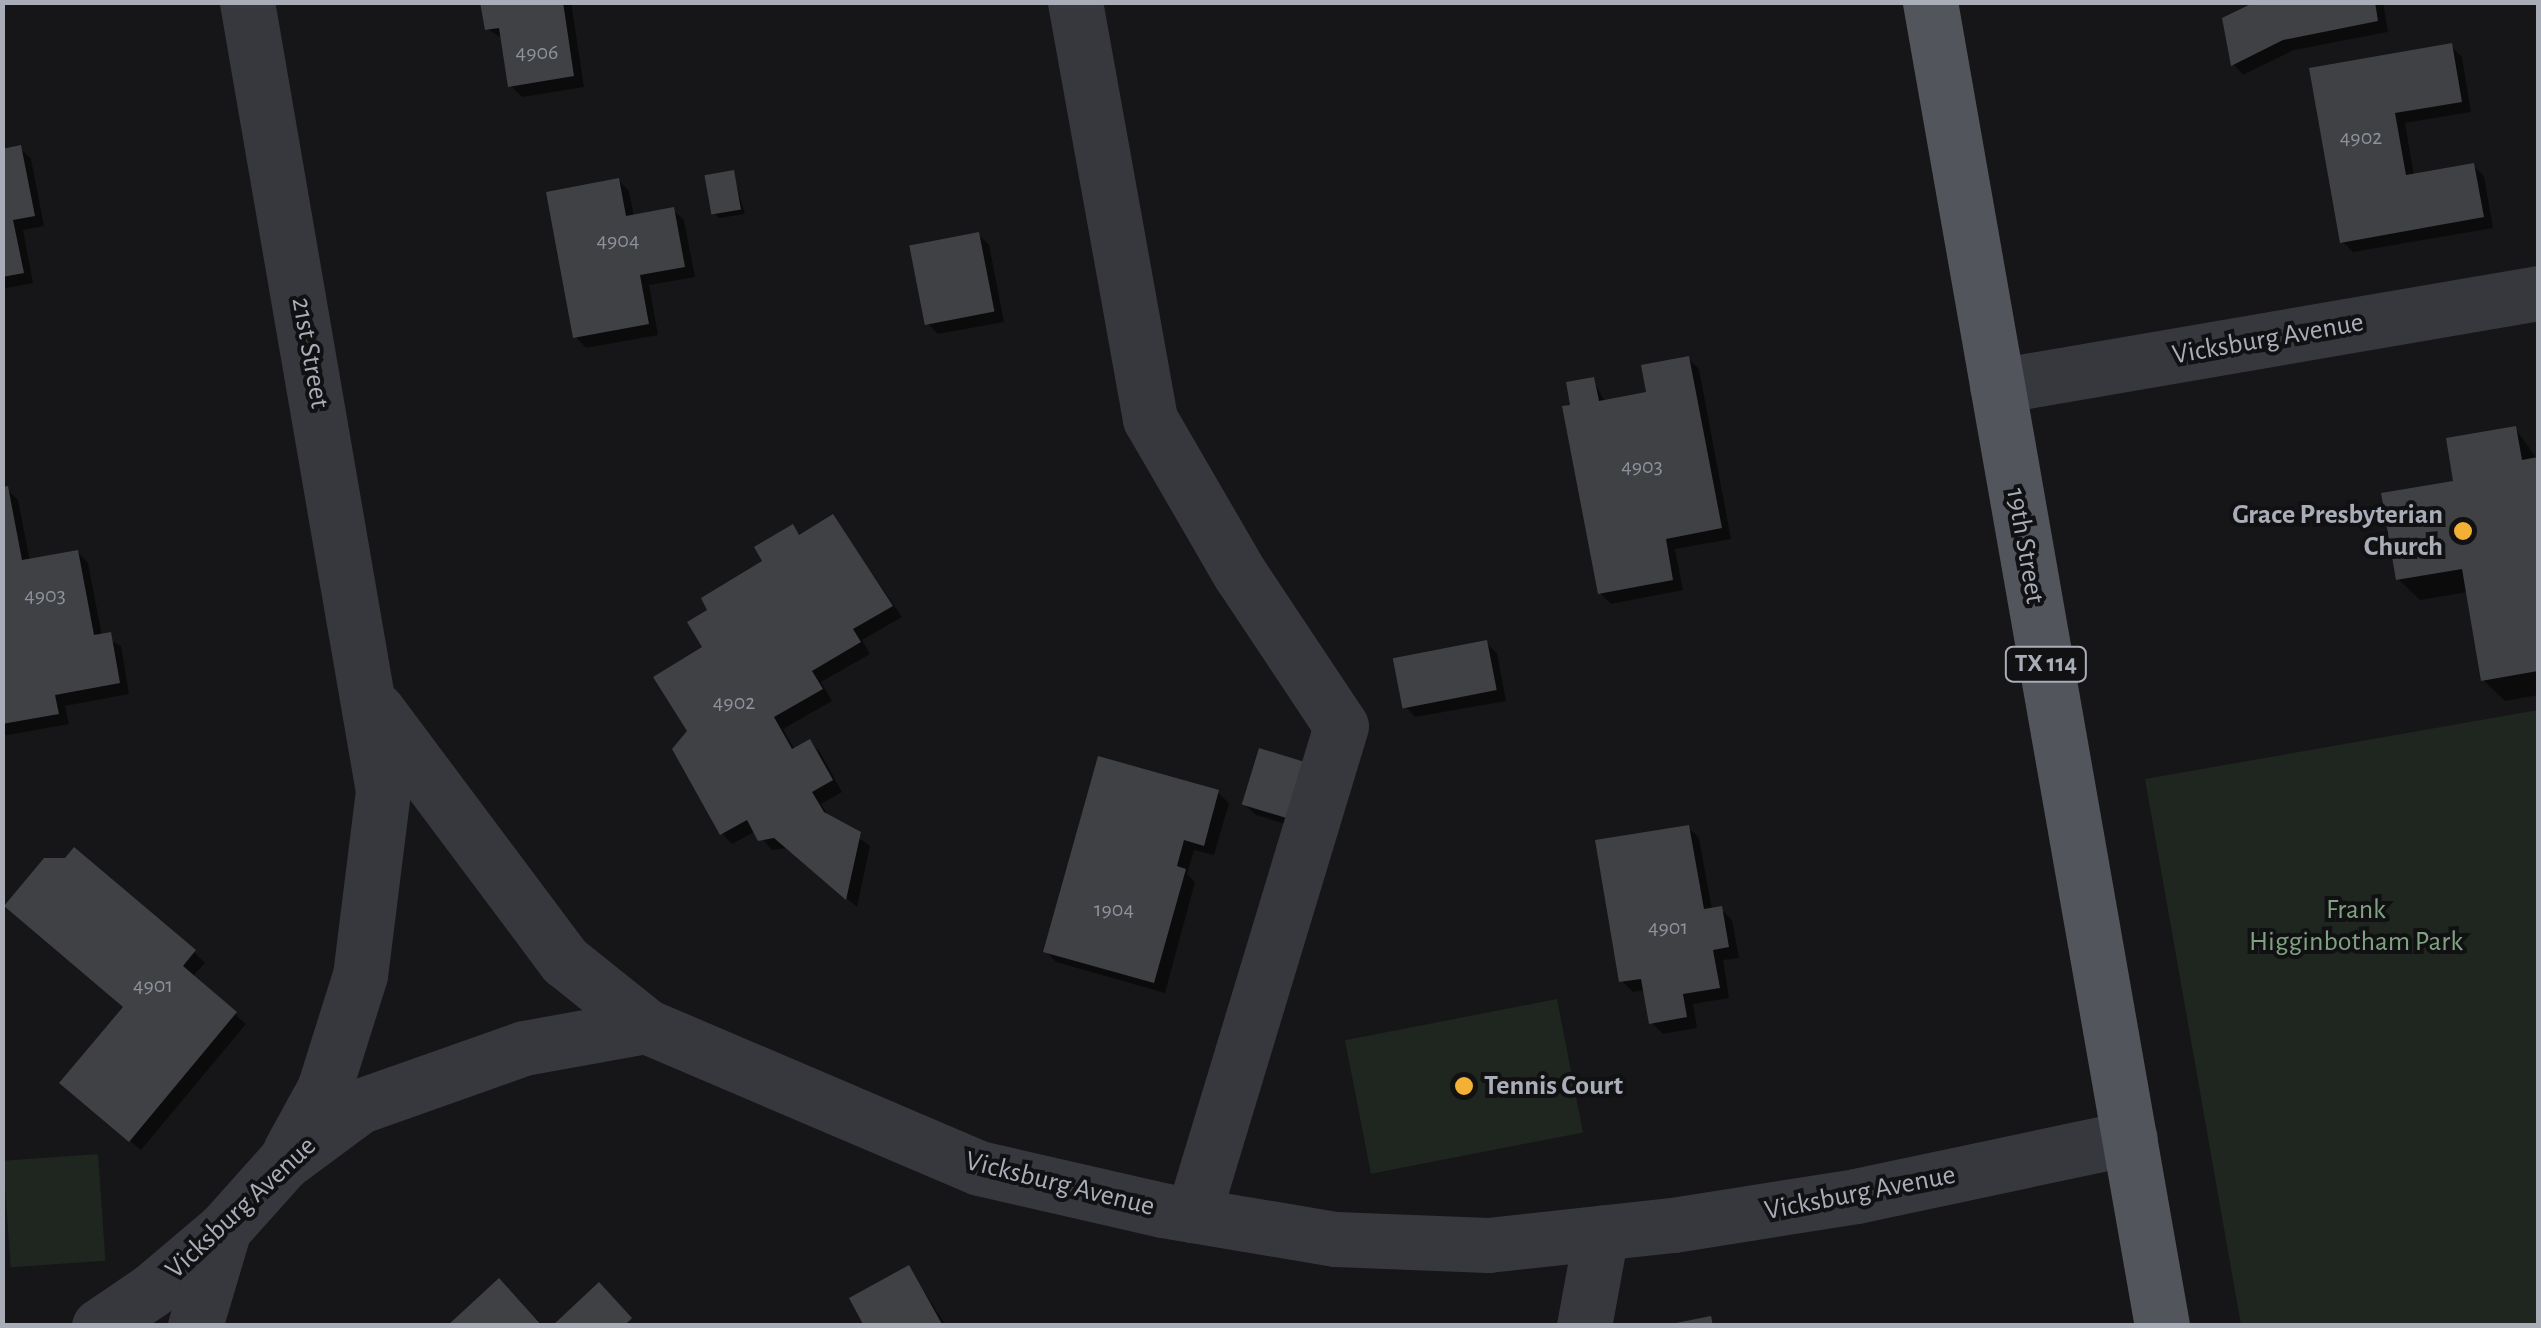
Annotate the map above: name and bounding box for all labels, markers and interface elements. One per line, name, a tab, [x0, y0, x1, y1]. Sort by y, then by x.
house number: 4906	[516, 40, 558, 66]
house number: 4902	[2340, 125, 2382, 151]
house number: 4904	[596, 228, 640, 254]
street label: 21st Street	[284, 295, 336, 411]
street label: Vicksburg Avenue	[2170, 306, 2366, 372]
house number: 4903	[1621, 454, 1663, 480]
street label: 19th Street	[1998, 486, 2052, 606]
place label: Grace Presbyterian Church	[2232, 498, 2443, 564]
marker: Grace Presbyterian Church	[2452, 520, 2474, 542]
house number: 4903	[24, 583, 66, 609]
road number: TX 114	[2004, 644, 2088, 684]
house number: 4902	[713, 690, 755, 716]
park label: Frank Higginbotham Park	[2249, 893, 2463, 959]
house number: 1904	[1094, 897, 1134, 923]
house number: 4901	[1648, 915, 1688, 941]
house number: 4901	[133, 973, 173, 999]
place label: Tennis Court	[1484, 1069, 1623, 1103]
marker: Tennis Court	[1453, 1075, 1475, 1097]
street label: Vicksburg Avenue	[159, 1130, 323, 1286]
street label: Vicksburg Avenue	[962, 1144, 1158, 1224]
street label: Vicksburg Avenue	[1762, 1158, 1958, 1228]

